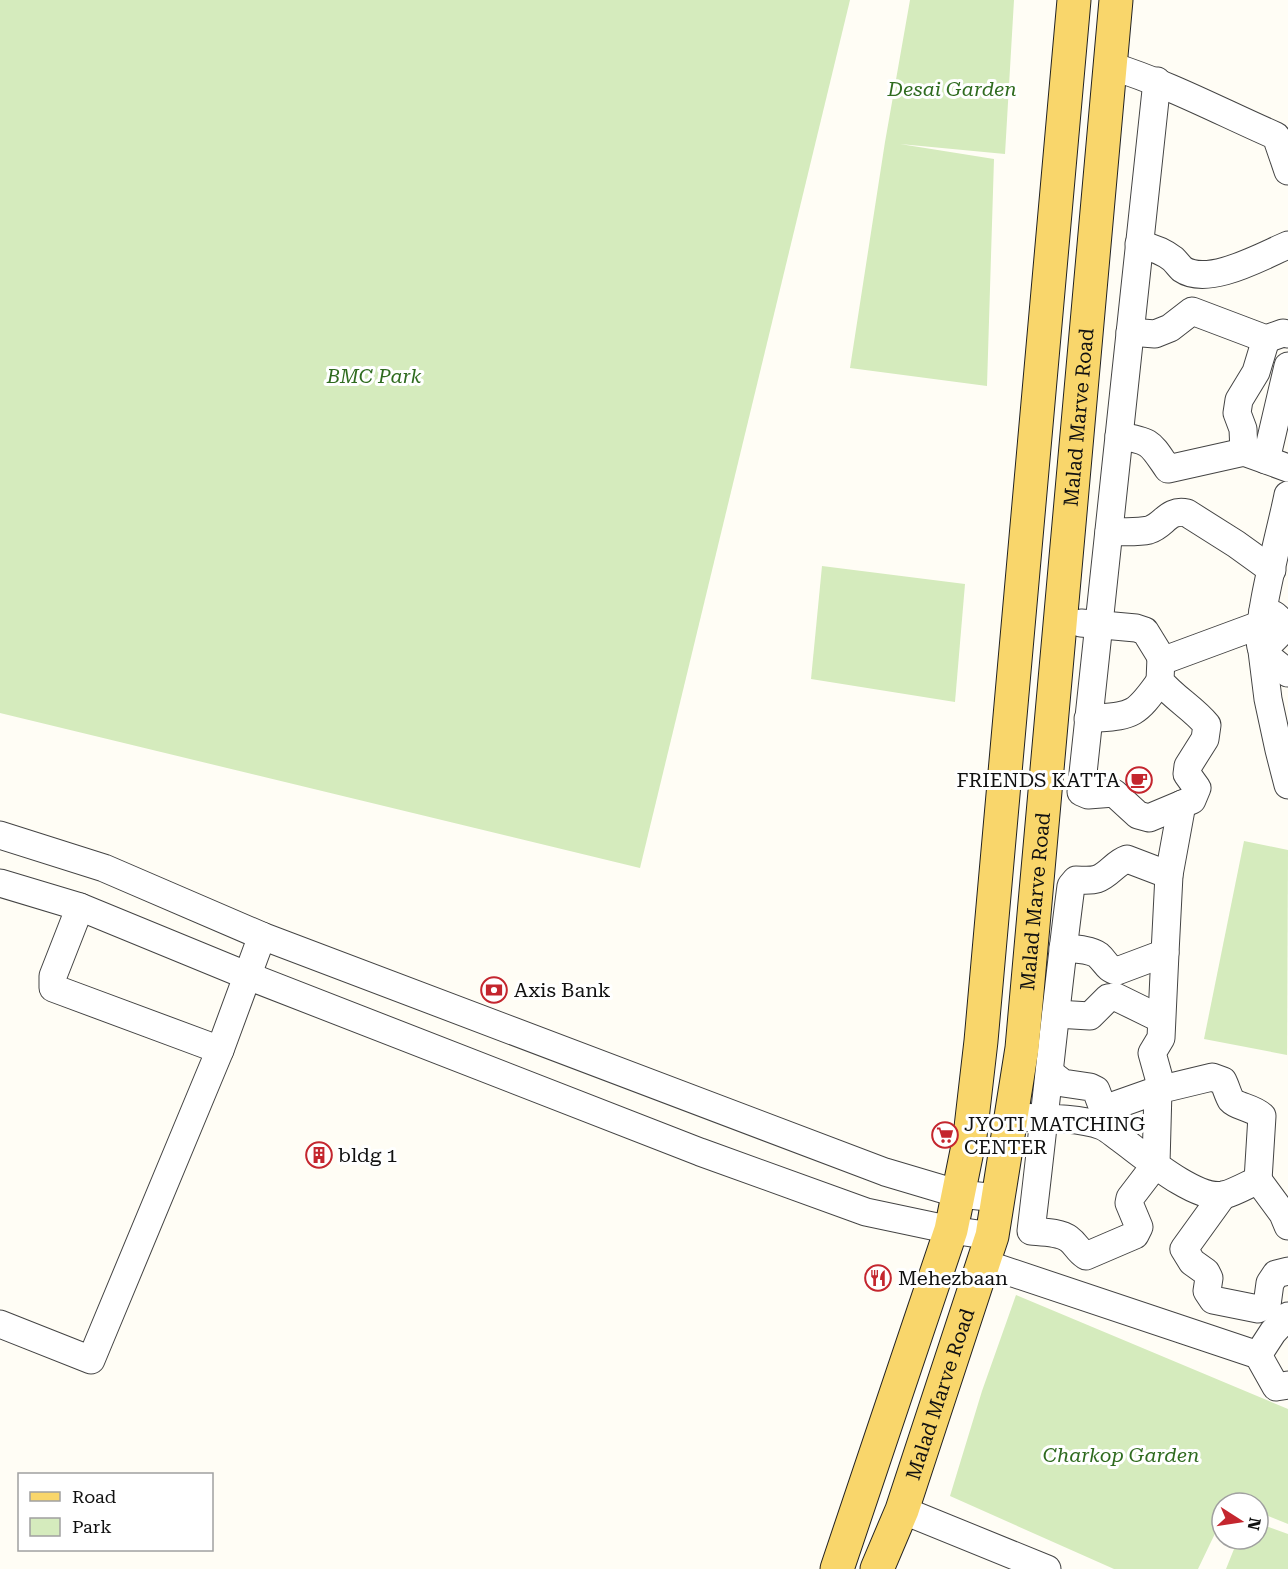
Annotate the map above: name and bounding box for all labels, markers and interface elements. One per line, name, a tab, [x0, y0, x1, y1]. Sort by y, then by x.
park label: Desai Garden	[886, 77, 1017, 101]
street label: Malad Marve Road	[1059, 327, 1099, 508]
park label: BMC Park	[326, 364, 422, 388]
cafe icon: FRIENDS KATTA	[1124, 765, 1154, 795]
place label: FRIENDS KATTA	[956, 768, 1120, 792]
street label: Malad Marve Road	[1015, 811, 1055, 992]
bank icon: Axis Bank	[479, 975, 509, 1005]
place label: Axis Bank	[514, 978, 611, 1002]
place label: JYOTI MATCHING CENTER	[964, 1112, 1145, 1159]
supermarket icon: JYOTI MATCHING CENTER	[930, 1120, 960, 1150]
building icon: bldg 1	[304, 1140, 334, 1170]
place label: bldg 1	[338, 1143, 398, 1167]
restaurant icon: Mehezbaan	[863, 1263, 893, 1293]
place label: Mehezbaan	[898, 1266, 1008, 1290]
street label: Malad Marve Road	[901, 1305, 979, 1483]
park label: Charkop Garden	[1043, 1443, 1199, 1467]
legend	[18, 1473, 213, 1551]
text: Road	[72, 1486, 117, 1507]
north arrow	[1210, 1491, 1270, 1551]
text: Park	[72, 1516, 112, 1537]
text: N	[1244, 1516, 1265, 1532]

